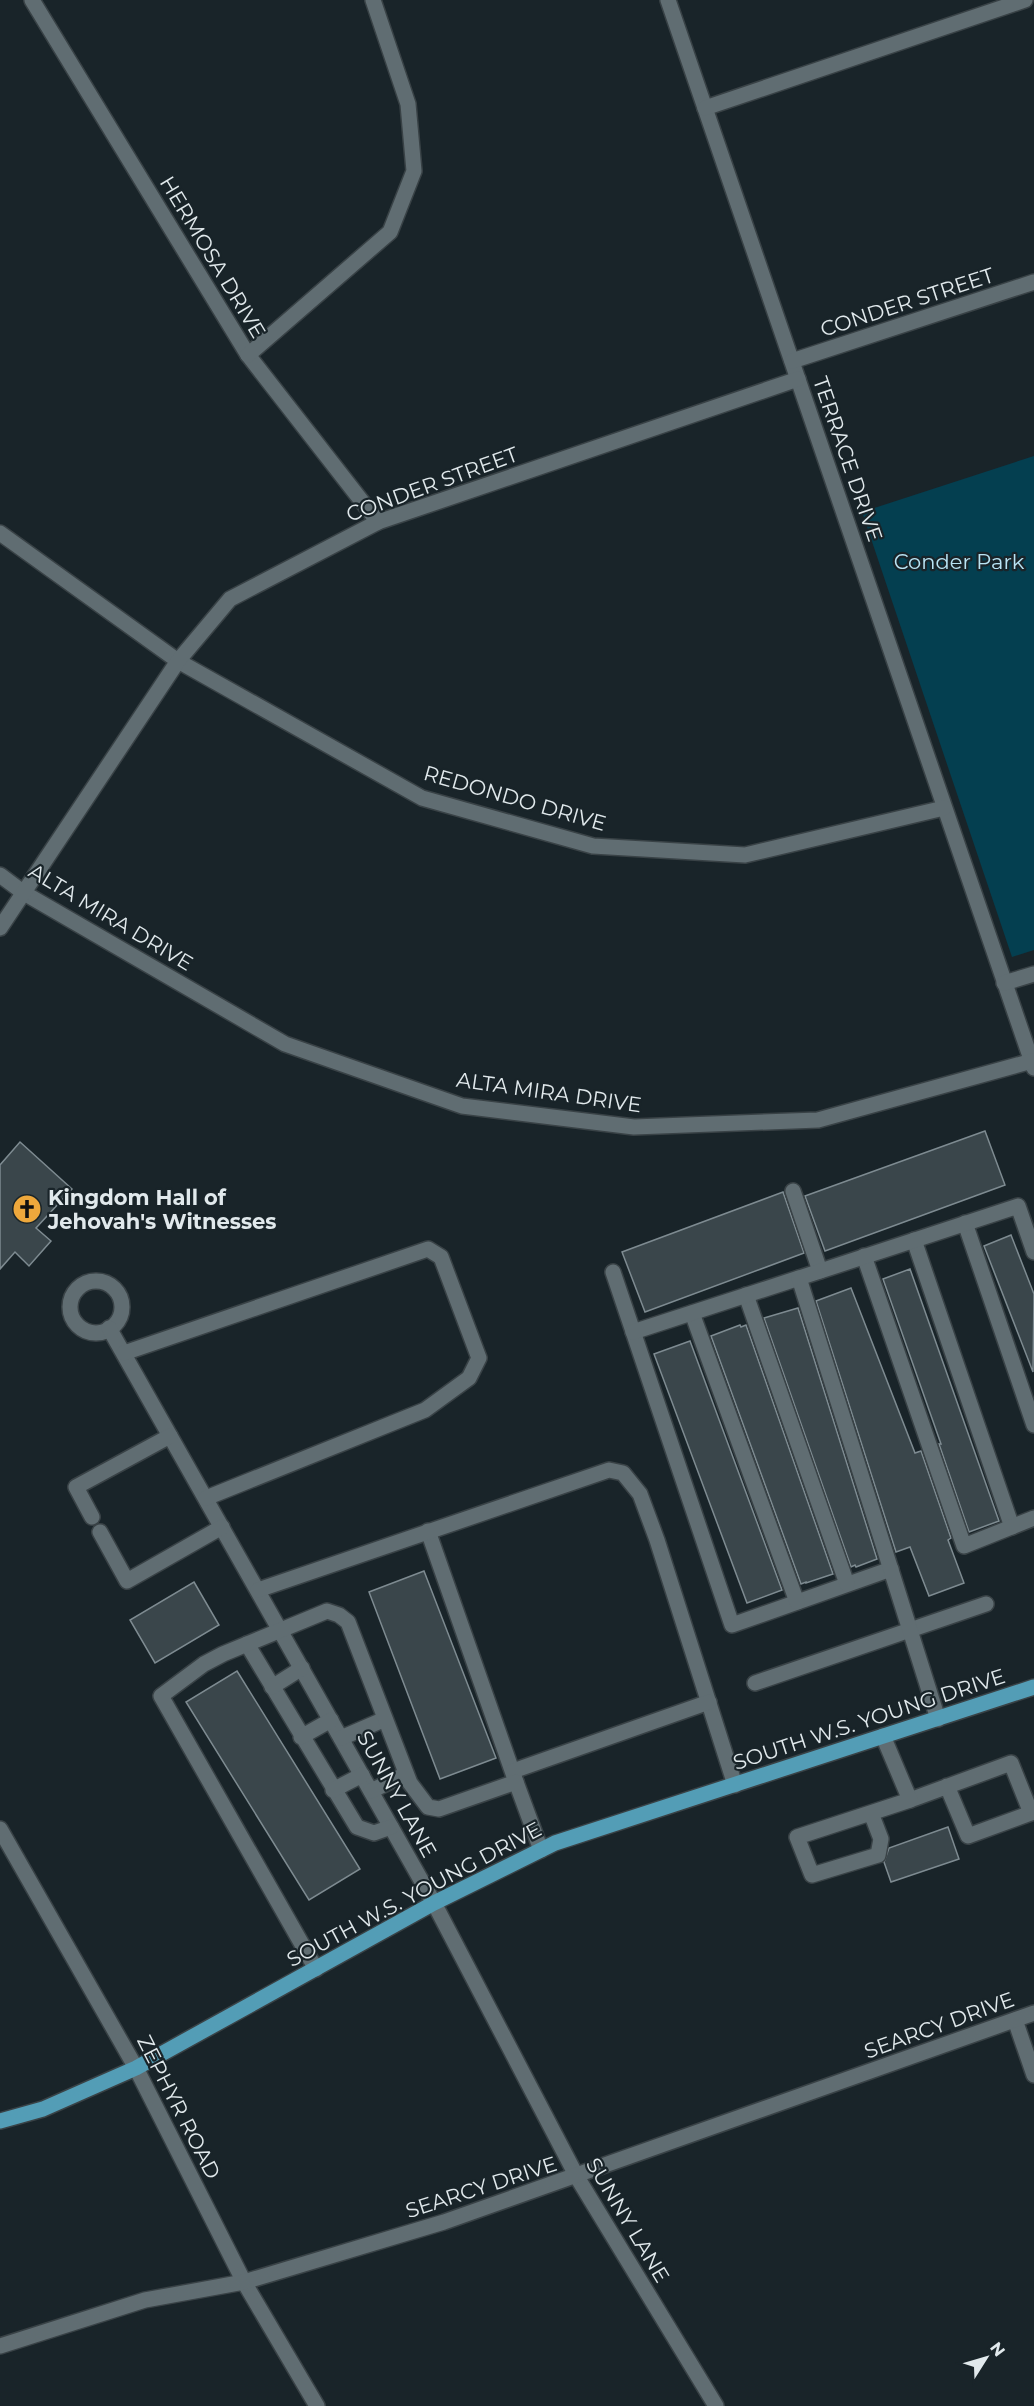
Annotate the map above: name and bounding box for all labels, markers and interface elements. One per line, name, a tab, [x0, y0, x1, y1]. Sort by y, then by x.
street label: HERMOSA DRIVE	[155, 172, 271, 342]
street label: CONDER STREET	[817, 262, 997, 342]
street label: TERRACE DRIVE	[808, 373, 888, 545]
street label: CONDER STREET	[343, 441, 521, 527]
park label: Conder Park	[894, 549, 1025, 574]
street label: REDONDO DRIVE	[421, 760, 609, 836]
street label: ALTA MIRA DRIVE	[25, 858, 197, 976]
street label: ALTA MIRA DRIVE	[455, 1067, 643, 1117]
place label: Kingdom Hall of Jehovah's Witnesses	[47, 1185, 276, 1234]
church icon: Kingdom Hall of Jehovah's Witnesses	[11, 1193, 43, 1225]
street label: SOUTH W.S. YOUNG DRIVE	[730, 1663, 1008, 1775]
street label: SUNNY LANE	[352, 1726, 442, 1862]
street label: SOUTH W.S. YOUNG DRIVE	[282, 1816, 546, 1972]
street label: SEARCY DRIVE	[861, 1986, 1017, 2064]
street label: ZEPHYR ROAD	[132, 2031, 226, 2183]
street label: SEARCY DRIVE	[402, 2151, 560, 2223]
street label: SUNNY LANE	[581, 2153, 675, 2287]
north arrow	[956, 2328, 1016, 2388]
text: N	[986, 2338, 1009, 2360]

